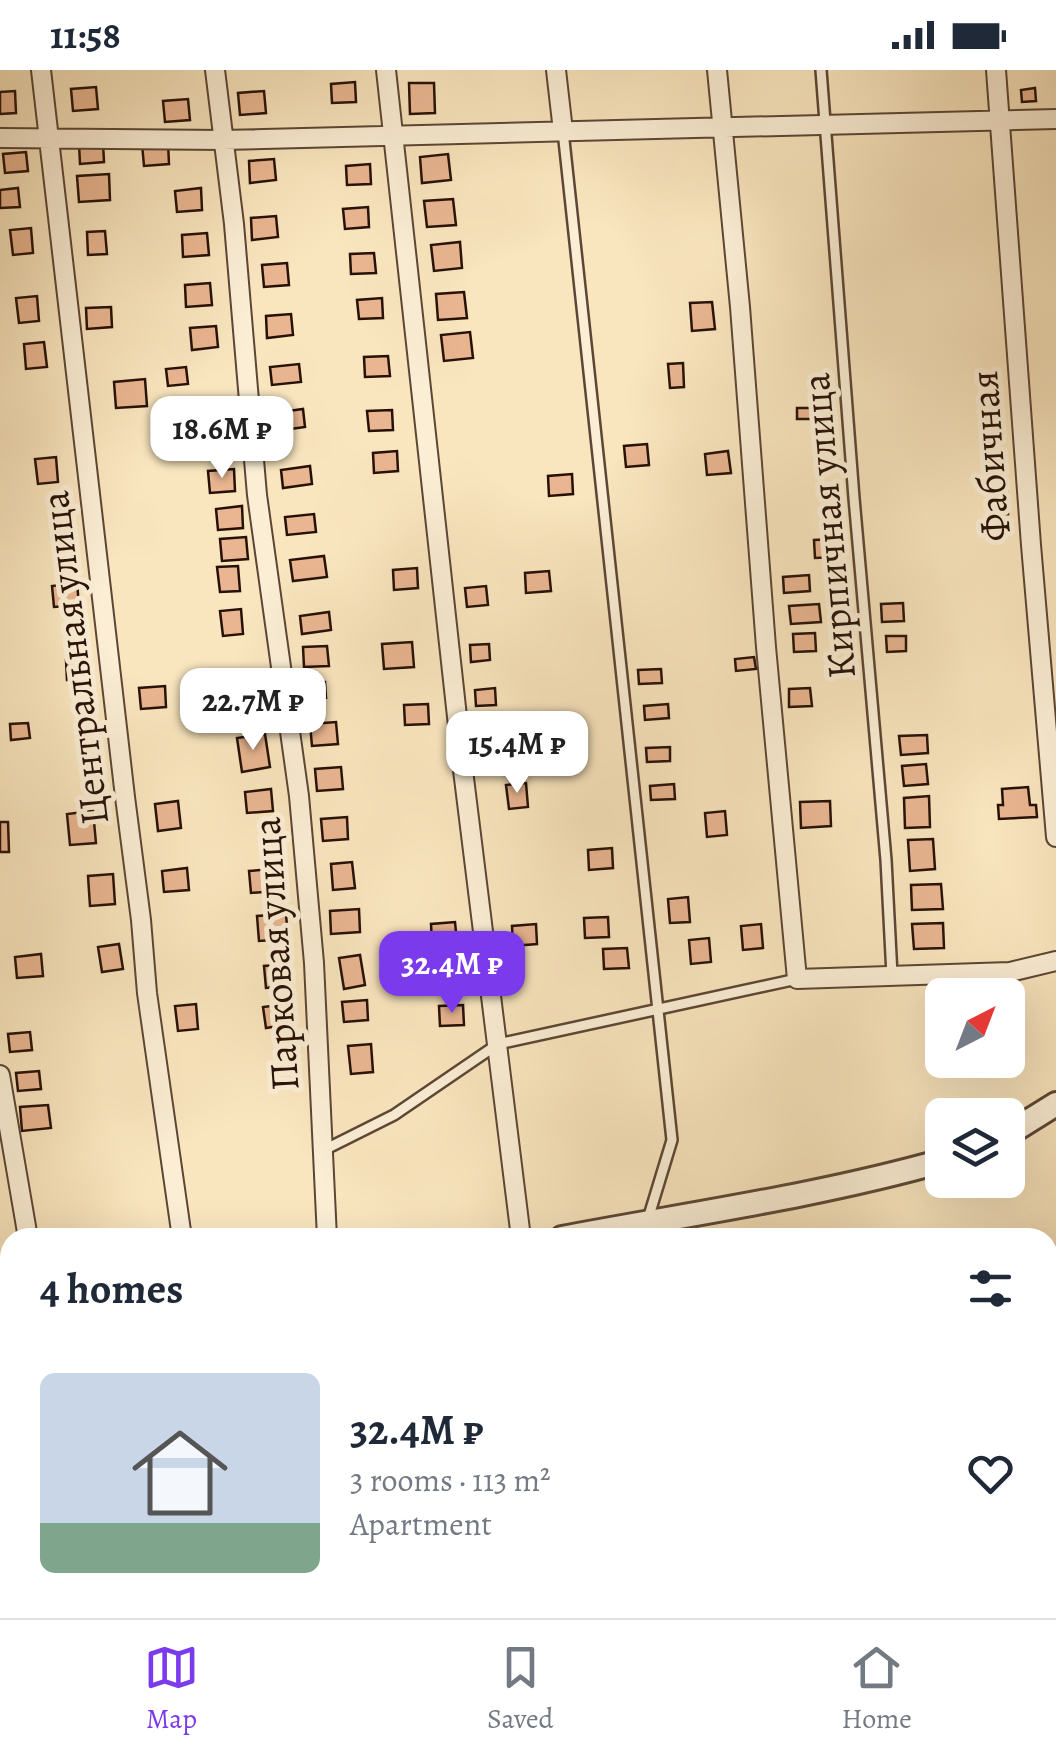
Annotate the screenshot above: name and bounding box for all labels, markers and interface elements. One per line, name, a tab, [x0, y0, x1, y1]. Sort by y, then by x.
text: 11:58	[50, 9, 121, 61]
street label: Фабичная	[956, 369, 1023, 543]
street label: Кирпичная улица	[788, 370, 869, 681]
pin: 18.6M ₽	[130, 396, 314, 481]
text: 18.6M ₽	[172, 406, 272, 450]
street label: Центральная улица	[27, 487, 122, 828]
pin: 22.7M ₽	[161, 668, 345, 753]
text: 22.7M ₽	[202, 678, 304, 722]
pin: 15.4M ₽	[425, 711, 609, 796]
text: 15.4M ₽	[468, 721, 566, 765]
street label: Парковая улица	[238, 815, 312, 1093]
pin: 32.4M ₽	[360, 931, 544, 1016]
text: 32.4M ₽	[401, 941, 503, 985]
north arrow	[925, 978, 1025, 1078]
map controls	[925, 978, 1025, 1198]
button: layers	[925, 1098, 1025, 1198]
text: 4 homes	[40, 1260, 183, 1317]
icon: filters	[963, 1261, 1018, 1316]
text: 32.4M ₽	[350, 1401, 484, 1458]
icon: home	[120, 1413, 240, 1533]
icon: heart	[963, 1446, 1018, 1501]
text: 3 rooms · 113 m²	[350, 1458, 551, 1502]
text: Apartment	[350, 1502, 492, 1546]
tab: Map	[144, 1640, 199, 1738]
tab: Saved	[487, 1640, 554, 1738]
tab: Home	[842, 1640, 912, 1738]

